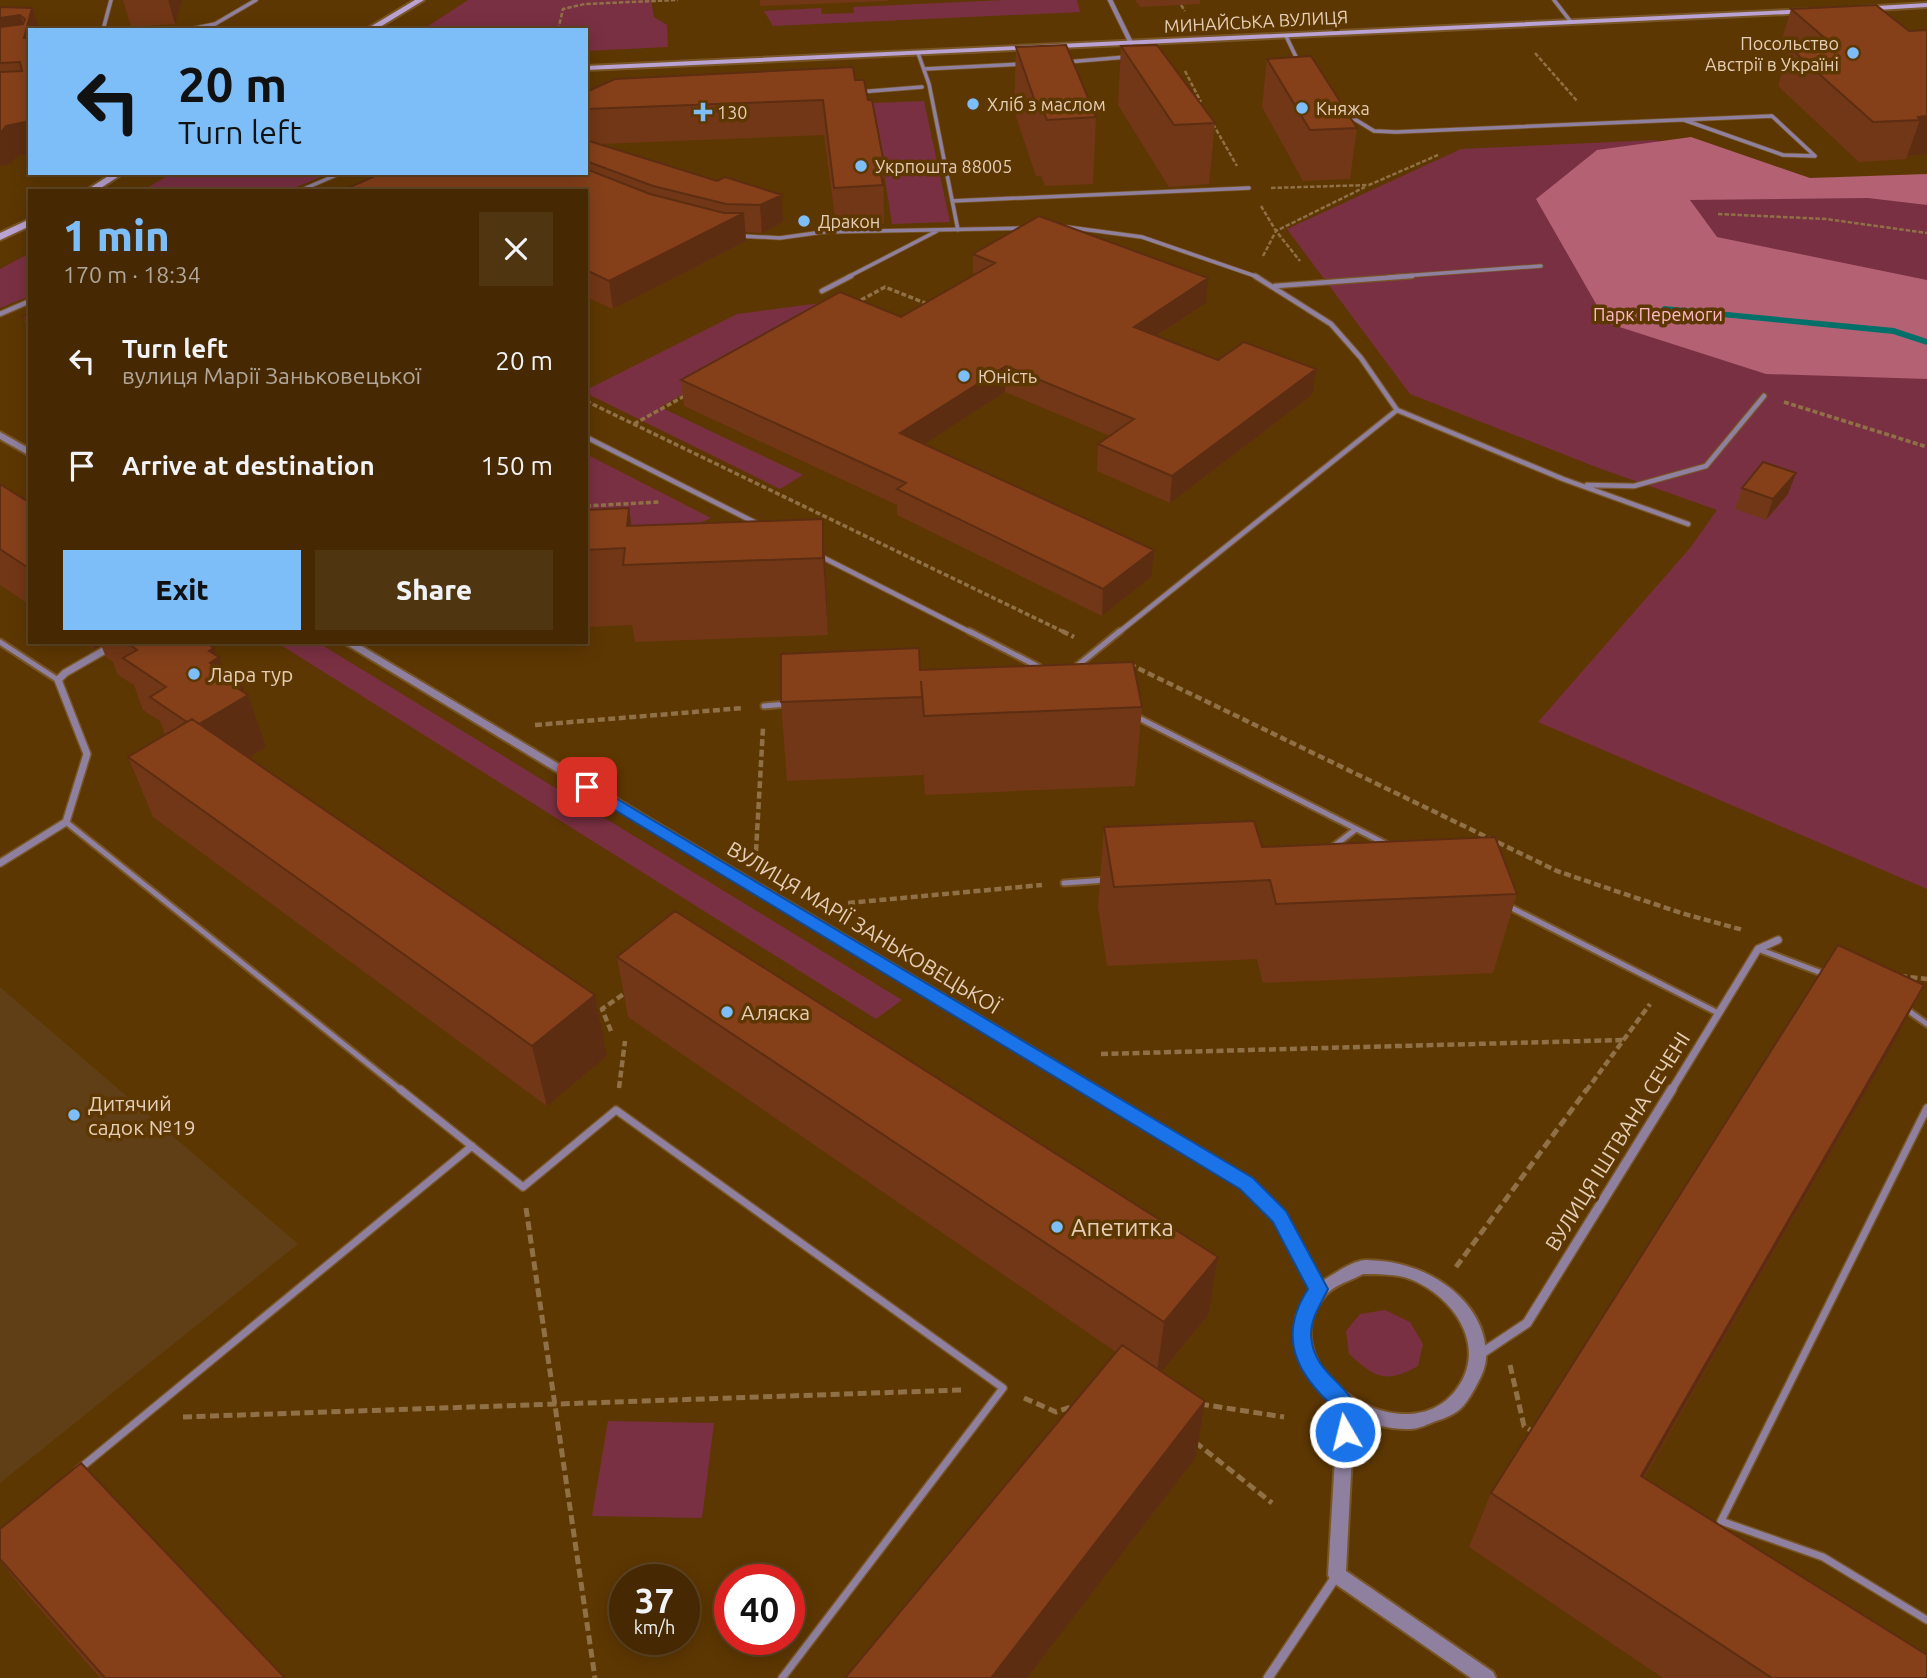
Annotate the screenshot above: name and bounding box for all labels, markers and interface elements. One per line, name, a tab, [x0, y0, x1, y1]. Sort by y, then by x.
street label: МИНАЙСЬКА ВУЛИЦЯ	[1163, 6, 1349, 36]
place label: Посольство Австрії в Україні	[1705, 33, 1839, 74]
marker: Посольство Австрії в Україні	[1845, 45, 1861, 61]
icon: left	[63, 56, 154, 147]
text: 20 m	[178, 56, 287, 111]
place label: Хліб з маслом	[987, 94, 1106, 114]
marker: Хліб з маслом	[965, 96, 981, 112]
place label: Княжа	[1316, 98, 1370, 118]
marker: Княжа	[1294, 100, 1310, 116]
place label: 130	[717, 102, 747, 122]
marker: 130	[695, 104, 711, 120]
text: Turn left	[178, 114, 302, 150]
place label: Укрпошта 88005	[875, 156, 1012, 176]
marker: Укрпошта 88005	[853, 158, 869, 174]
place label: Дракон	[818, 211, 880, 231]
text: 1 min	[63, 212, 170, 259]
button: close	[479, 212, 553, 286]
marker: Дракон	[796, 213, 812, 229]
text: 170 m · 18:34	[63, 262, 201, 287]
park label: Парк Перемоги	[1593, 304, 1723, 324]
text: Turn left	[122, 334, 228, 363]
icon: left	[63, 342, 101, 380]
text: 20 m	[495, 346, 553, 375]
text: вулиця Марії Заньковецької	[122, 363, 421, 388]
place label: Юність	[978, 366, 1037, 386]
marker: Юність	[956, 368, 972, 384]
icon: arrive	[63, 447, 101, 485]
text: Arrive at destination	[122, 451, 375, 480]
text: 150 m	[481, 451, 553, 480]
button: Exit	[63, 550, 301, 630]
button: Share	[315, 550, 553, 630]
place label: Лара тур	[208, 662, 293, 686]
marker: Лара тур	[186, 666, 202, 682]
pin	[557, 757, 617, 817]
icon: arrive	[568, 768, 606, 806]
street label: ВУЛИЦЯ МАРІЇ ЗАНЬКОВЕЦЬКОЇ	[723, 836, 1005, 1018]
place label: Аляска	[741, 1000, 810, 1024]
marker: Аляска	[719, 1004, 735, 1020]
street label: ВУЛИЦЯ ІШТВАНА СЕЧЕНІ	[1540, 1027, 1694, 1255]
place label: Дитячий садок №19	[88, 1091, 196, 1139]
marker: Дитячий садок №19	[66, 1107, 82, 1123]
place label: Апетитка	[1071, 1214, 1174, 1241]
marker: Апетитка	[1049, 1219, 1065, 1235]
position arrow	[1308, 1395, 1382, 1469]
speed limit sign: 40	[714, 1564, 805, 1655]
text: 37	[635, 1580, 674, 1620]
text: km/h	[634, 1617, 675, 1637]

